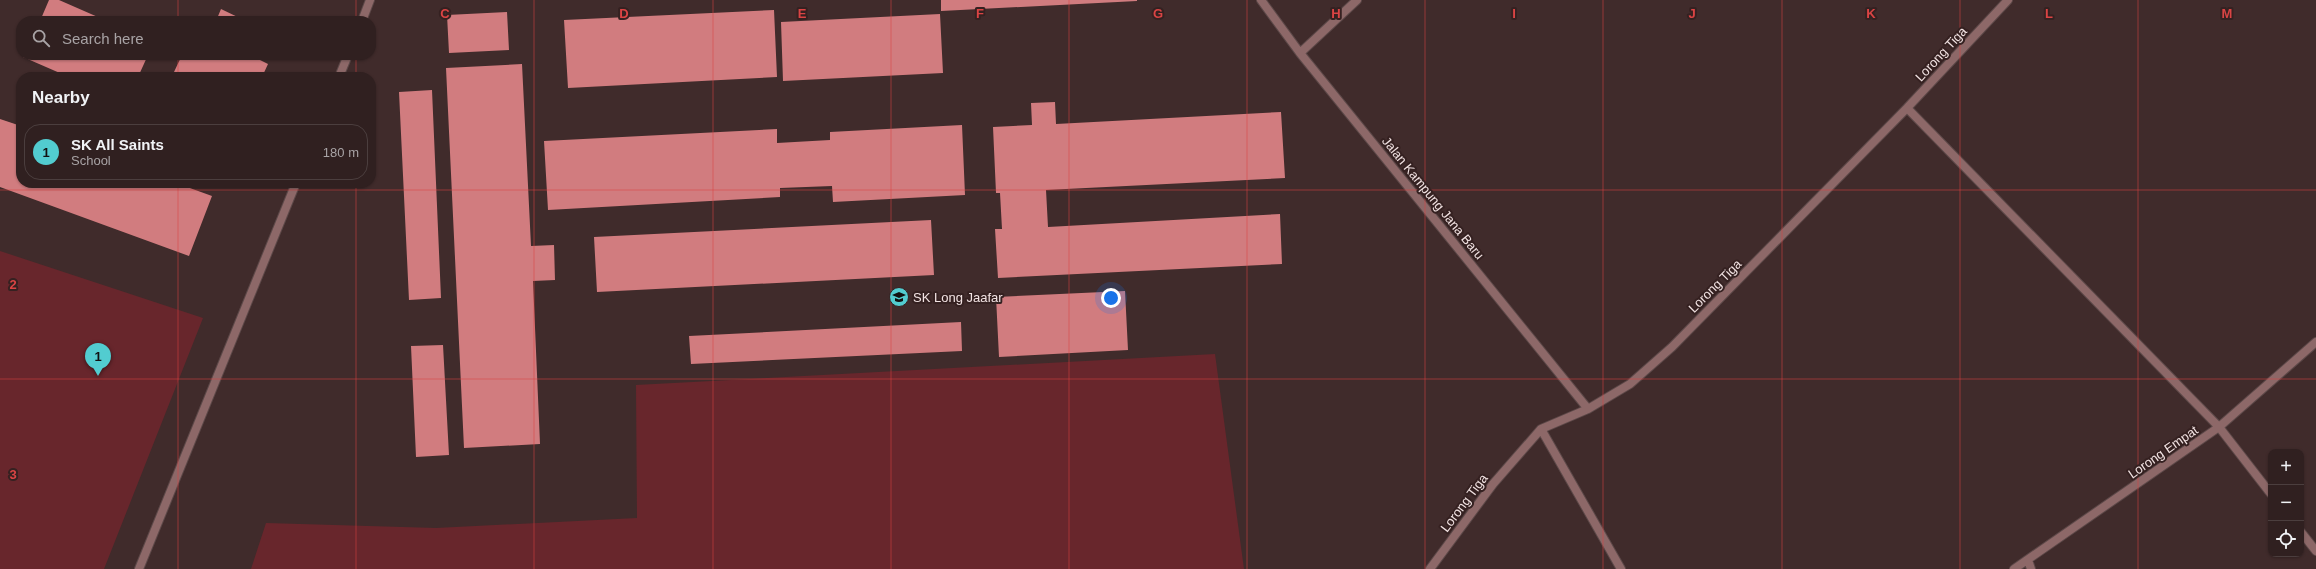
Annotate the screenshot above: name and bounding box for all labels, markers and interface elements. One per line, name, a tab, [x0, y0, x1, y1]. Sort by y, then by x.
text: C	[440, 6, 450, 21]
text: D	[619, 6, 629, 21]
text: E	[798, 6, 807, 21]
text: F	[976, 6, 984, 21]
text: G	[1153, 6, 1163, 21]
text: H	[1331, 6, 1341, 21]
text: I	[1512, 6, 1516, 21]
text: J	[1688, 6, 1696, 21]
text: K	[1866, 6, 1876, 21]
text: L	[2045, 6, 2053, 21]
text: M	[2222, 6, 2232, 21]
search box	[16, 16, 376, 60]
street label: Lorong Tiga	[1912, 23, 1970, 84]
icon: search	[30, 27, 52, 49]
text: Search here	[62, 30, 144, 47]
text: Nearby	[32, 88, 90, 107]
street label: Jalan Kampung Jana Baru	[1379, 134, 1487, 262]
text: SK All Saints	[71, 136, 164, 153]
text: 1	[42, 145, 50, 160]
text: 180 m	[323, 145, 359, 160]
text: School	[71, 153, 111, 168]
street label: Lorong Tiga	[1685, 256, 1745, 316]
text: 2	[9, 277, 17, 292]
school or university icon: SK Long Jaafar	[888, 286, 910, 308]
your location	[1101, 288, 1121, 308]
place label: SK Long Jaafar	[913, 290, 1003, 305]
pin: 1	[85, 343, 111, 376]
street label: Lorong Empat	[2125, 422, 2201, 482]
map controls	[2268, 449, 2304, 557]
button: +	[2268, 449, 2304, 485]
text: 3	[9, 467, 17, 482]
street label: Lorong Tiga	[1437, 470, 1491, 535]
button: −	[2268, 485, 2304, 521]
button: locate	[2268, 521, 2304, 557]

